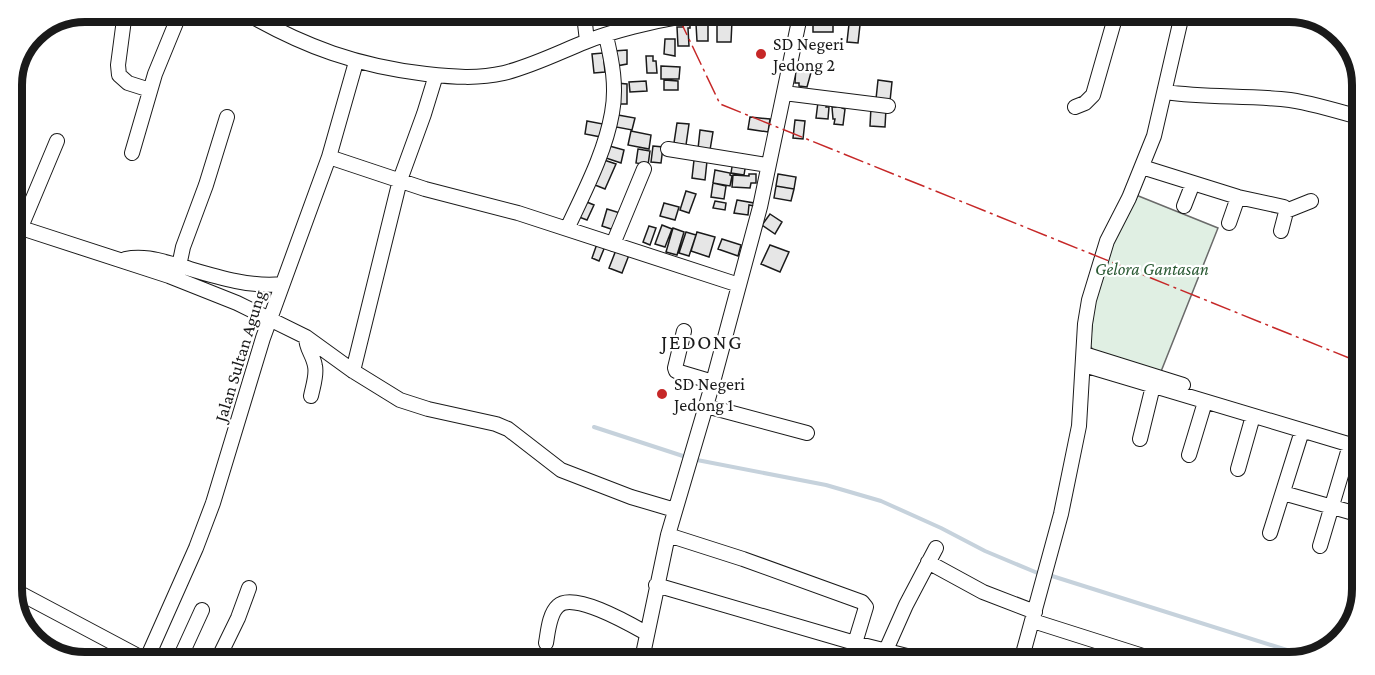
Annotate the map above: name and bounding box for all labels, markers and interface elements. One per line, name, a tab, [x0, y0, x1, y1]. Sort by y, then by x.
place label: SD Negeri Jedong 2	[771, 34, 844, 75]
marker: SD Negeri Jedong 2	[754, 47, 768, 61]
park label: Gelora Gantasan	[1095, 259, 1209, 279]
street label: Jalan Sultan Agung	[210, 288, 270, 426]
district label: JEDONG	[659, 330, 743, 354]
place label: SD Negeri Jedong 1	[672, 374, 745, 415]
marker: SD Negeri Jedong 1	[655, 387, 669, 401]

